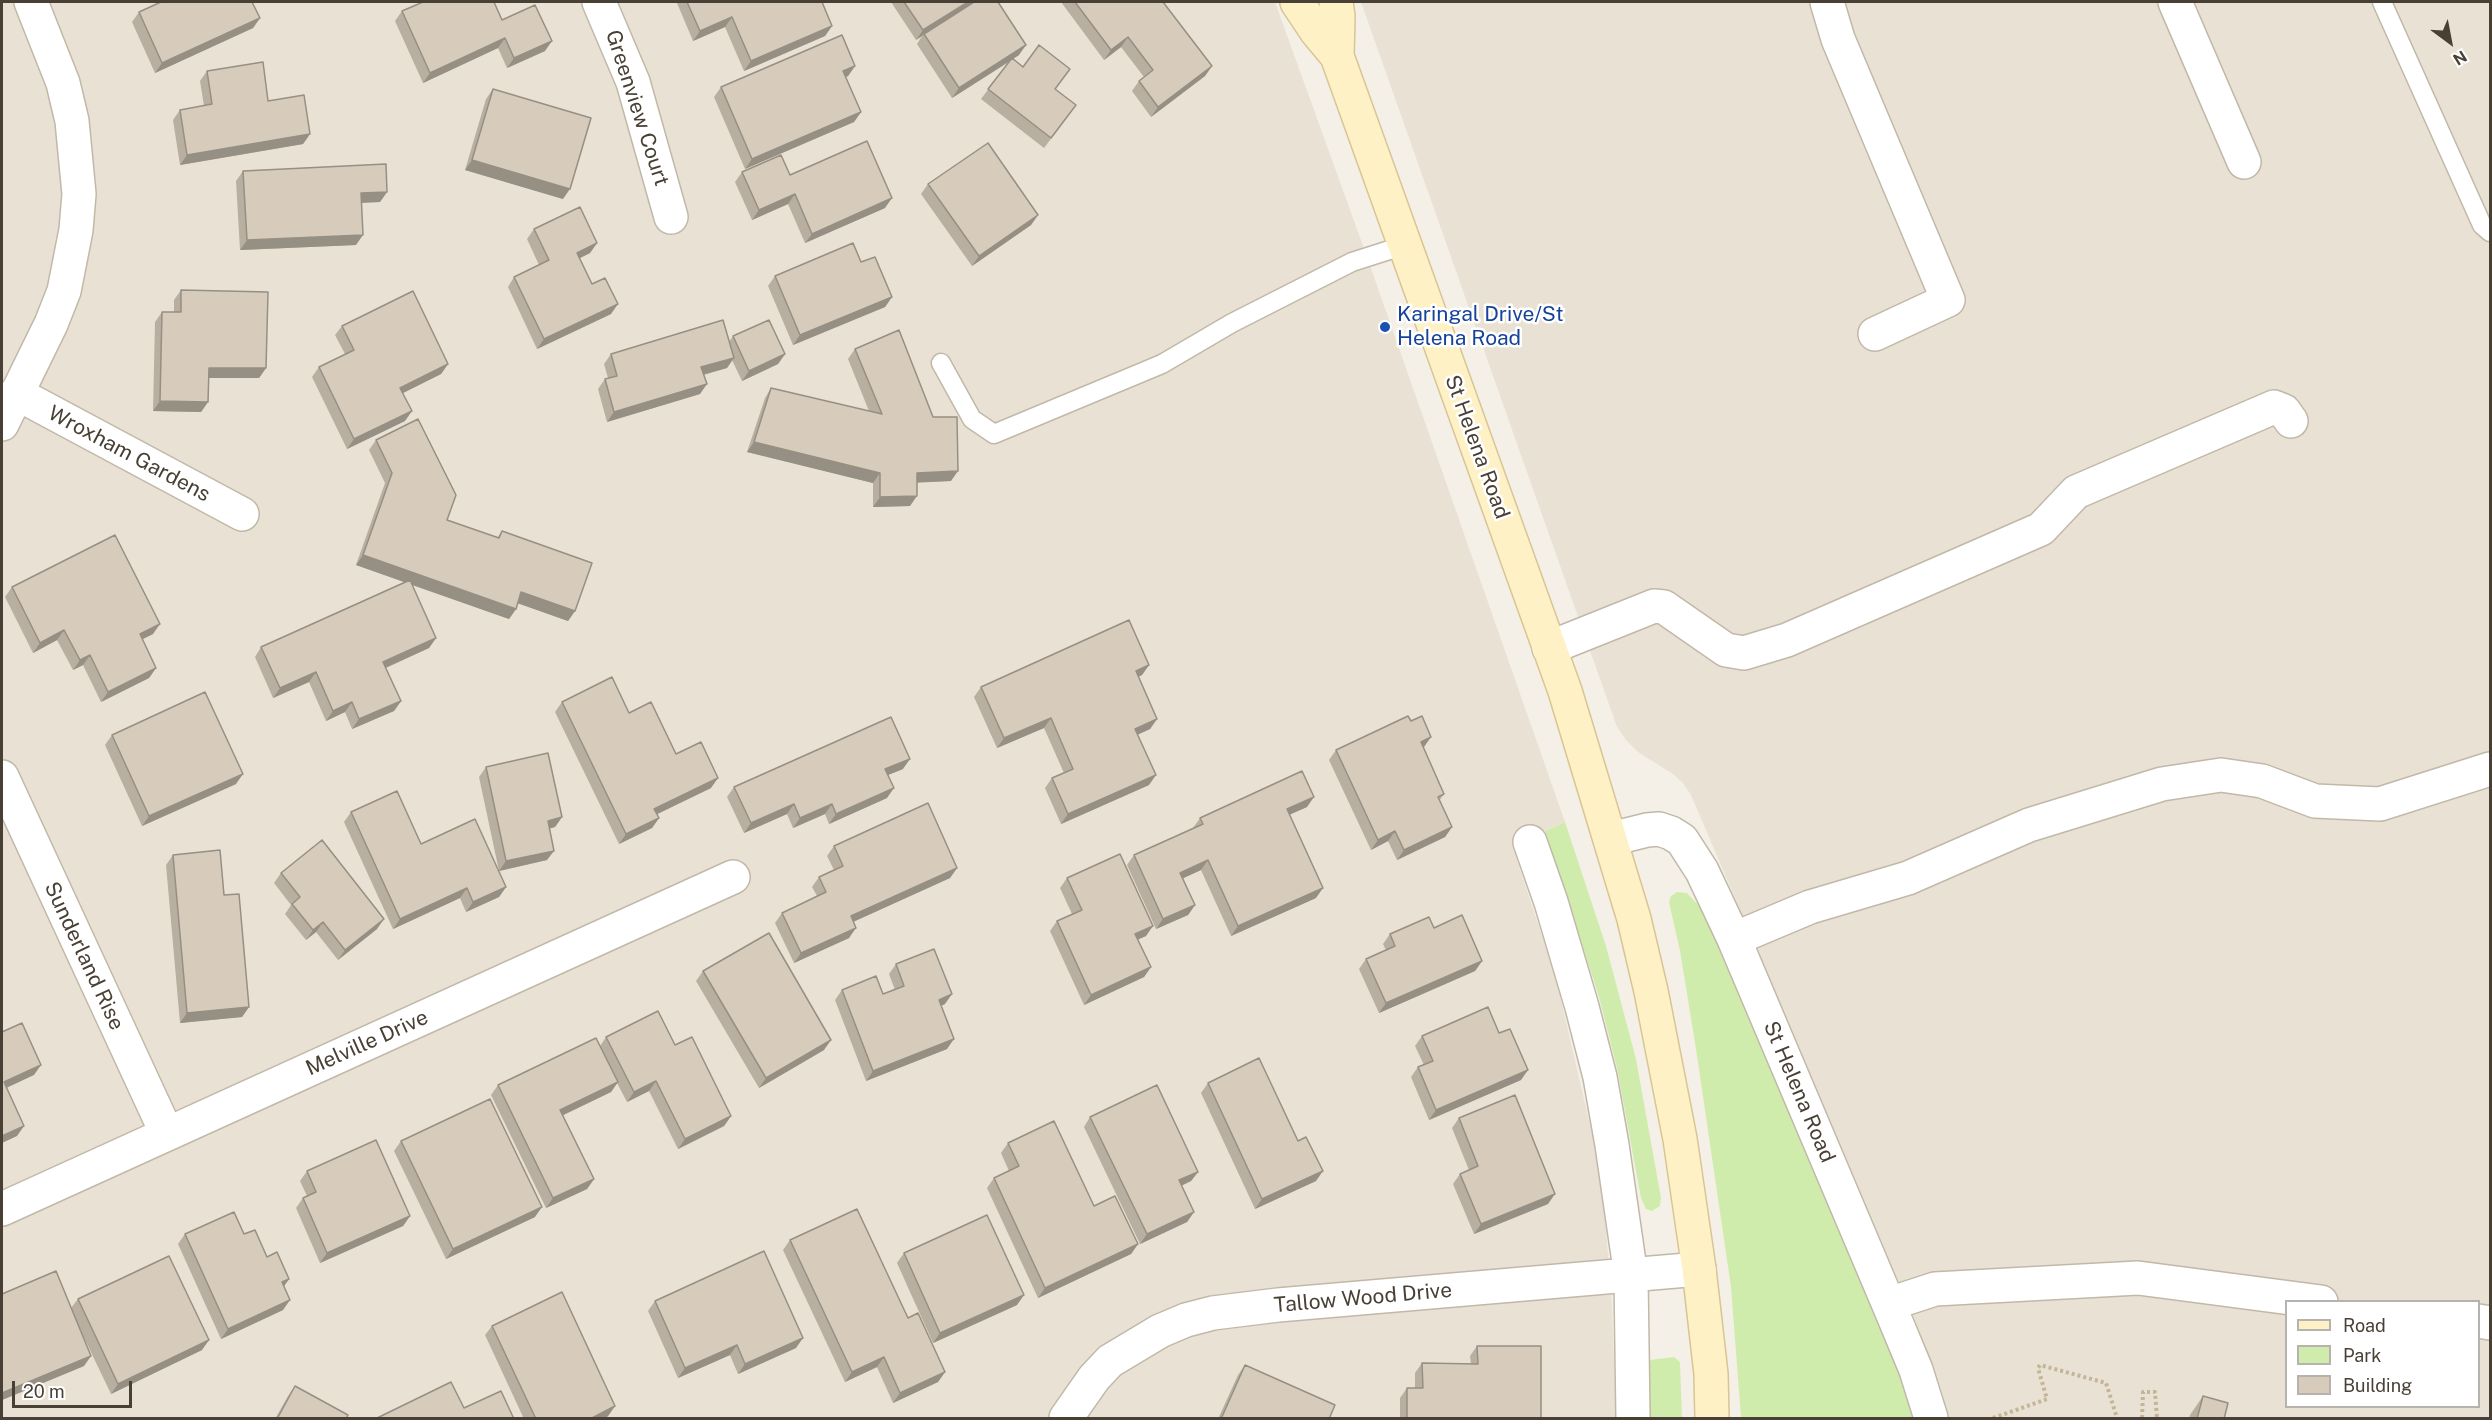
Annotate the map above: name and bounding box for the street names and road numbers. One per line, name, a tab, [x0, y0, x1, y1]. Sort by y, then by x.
street label: Greenview Court	[600, 27, 674, 189]
street label: St Helena Road	[1439, 372, 1515, 522]
street label: Wroxham Gardens	[44, 401, 214, 507]
street label: Sunderland Rise	[39, 878, 129, 1034]
street label: Melville Drive	[302, 1005, 432, 1081]
street label: St Helena Road	[1758, 1018, 1840, 1166]
street label: Tallow Wood Drive	[1273, 1278, 1453, 1318]

